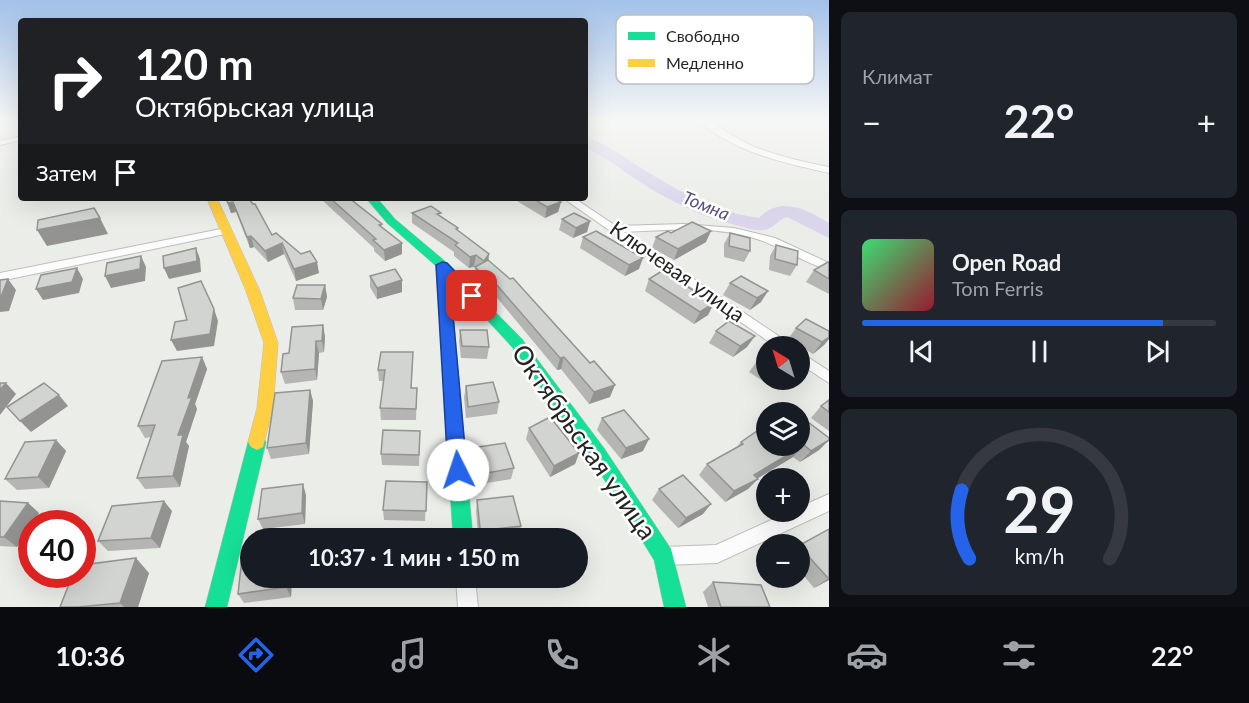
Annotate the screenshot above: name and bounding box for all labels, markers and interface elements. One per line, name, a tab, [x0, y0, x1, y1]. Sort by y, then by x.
legend	[616, 15, 814, 84]
text: Свободно	[666, 26, 740, 45]
text: 120 m	[135, 39, 253, 89]
icon: right	[36, 42, 114, 120]
text: Медленно	[666, 53, 744, 72]
text: Климат	[862, 64, 933, 88]
text: Октябрьская улица	[135, 90, 375, 123]
text: 22°	[1004, 94, 1074, 148]
text: −	[862, 102, 881, 142]
text: +	[1197, 102, 1216, 142]
icon: arrive	[109, 156, 142, 189]
text: Затем	[36, 159, 97, 186]
water label: Томна	[680, 186, 733, 224]
street label: Ключевая улица	[606, 215, 750, 327]
text: Open Road	[952, 249, 1061, 276]
pin	[446, 270, 497, 321]
text: Tom Ferris	[952, 276, 1043, 300]
icon: arrive	[455, 279, 488, 312]
icon: previous	[905, 335, 938, 368]
icon: pause	[1023, 335, 1056, 368]
icon: next	[1141, 335, 1174, 368]
north arrow	[756, 336, 810, 390]
map controls	[756, 336, 810, 588]
street label: Октябрьская улица	[505, 338, 664, 545]
button: layers	[756, 402, 810, 456]
position arrow	[426, 438, 490, 502]
button: +	[756, 468, 810, 522]
text: 29	[1003, 471, 1075, 546]
speed limit sign: 40	[18, 510, 96, 588]
button: −	[756, 534, 810, 588]
text: km/h	[1014, 543, 1064, 569]
text: 10:37 · 1 мин · 150 m	[308, 544, 520, 571]
icon: directions	[235, 634, 277, 676]
icon: music	[388, 634, 430, 676]
icon: phone	[541, 634, 583, 676]
icon: climate	[693, 634, 735, 676]
icon: car	[846, 634, 888, 676]
icon: filters	[998, 634, 1040, 676]
text: 10:36	[55, 639, 125, 672]
text: 22°	[1151, 639, 1194, 672]

